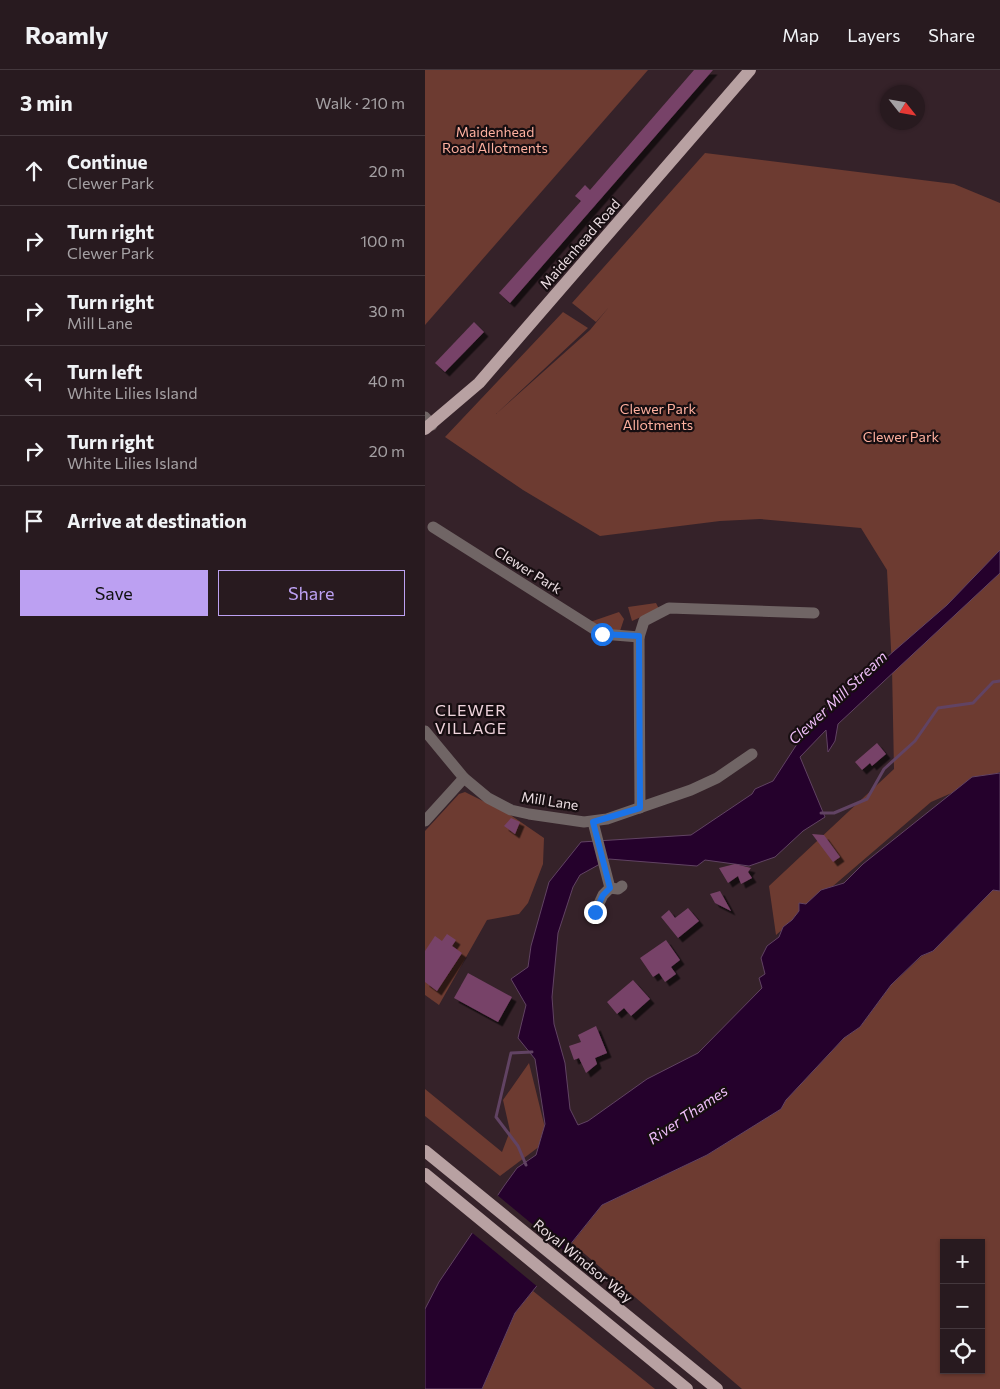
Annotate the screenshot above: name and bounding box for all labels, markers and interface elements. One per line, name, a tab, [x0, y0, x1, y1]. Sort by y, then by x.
text: Roamly	[25, 20, 108, 49]
text: Map	[782, 24, 819, 46]
text: Layers	[847, 24, 900, 46]
text: Share	[928, 24, 975, 46]
north arrow	[880, 85, 925, 130]
text: 3 min	[20, 90, 73, 115]
text: Walk · 210 m	[315, 93, 405, 112]
park label: Maidenhead Road Allotments	[442, 123, 548, 156]
text: Continue	[67, 150, 147, 173]
icon: ahead	[20, 157, 48, 185]
text: 20 m	[369, 161, 405, 180]
text: Clewer Park	[67, 173, 154, 192]
street label: Maidenhead Road	[536, 195, 623, 292]
text: Turn right	[67, 220, 154, 243]
icon: right	[20, 227, 48, 255]
text: 100 m	[360, 231, 405, 250]
text: Clewer Park	[67, 243, 154, 262]
text: Turn right	[67, 290, 154, 313]
icon: right	[20, 297, 48, 325]
text: 30 m	[368, 301, 405, 320]
text: Mill Lane	[67, 313, 133, 332]
text: Turn left	[67, 360, 142, 383]
icon: left	[20, 367, 48, 395]
text: 40 m	[368, 371, 405, 390]
text: White Lilies Island	[67, 383, 197, 402]
park label: Clewer Park Allotments	[620, 400, 697, 433]
park label: Clewer Park	[863, 428, 940, 445]
text: Turn right	[67, 430, 154, 453]
icon: right	[20, 437, 48, 465]
text: 20 m	[369, 441, 405, 460]
text: White Lilies Island	[67, 453, 197, 472]
icon: arrive	[20, 507, 48, 535]
text: Arrive at destination	[67, 509, 247, 532]
street label: Clewer Park	[491, 542, 565, 597]
button: Save	[20, 570, 208, 616]
button: Share	[218, 570, 405, 616]
route start	[591, 623, 614, 646]
water label: Clewer Mill Stream	[784, 647, 890, 748]
district label: CLEWER VILLAGE	[435, 700, 507, 737]
street label: Mill Lane	[520, 788, 580, 813]
route end	[584, 901, 607, 924]
water label: River Thames	[644, 1081, 731, 1147]
street label: Royal Windsor Way	[530, 1215, 636, 1306]
map controls	[940, 1239, 985, 1374]
button: +	[940, 1239, 985, 1284]
button: −	[940, 1284, 985, 1329]
button: locate	[940, 1329, 985, 1374]

